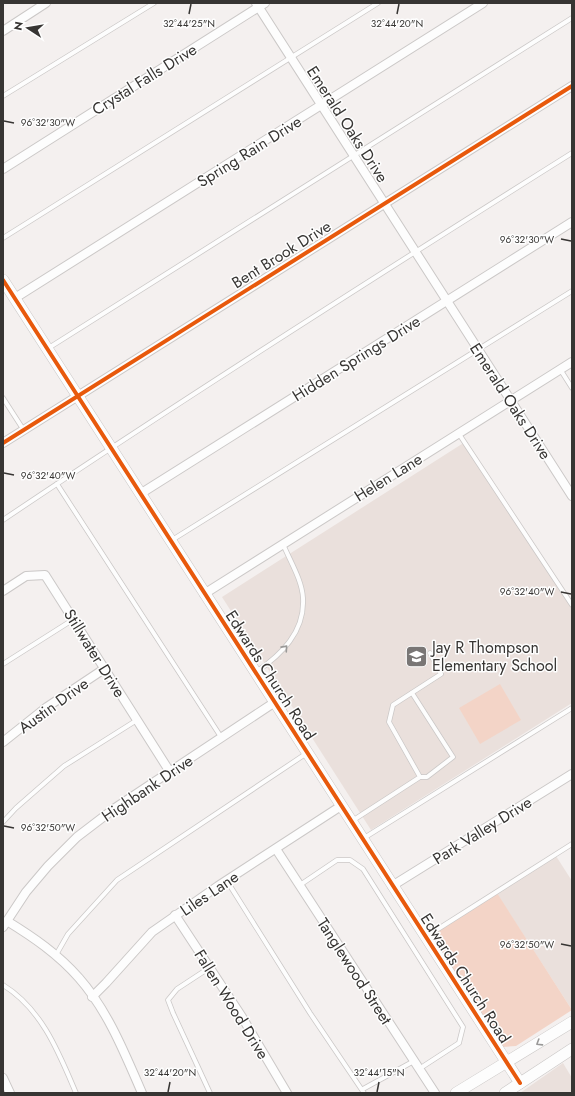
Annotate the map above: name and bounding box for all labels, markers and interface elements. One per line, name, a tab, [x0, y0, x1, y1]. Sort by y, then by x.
north arrow	[8, 8, 48, 48]
text: 32°44'25"N	[163, 16, 215, 31]
text: 32°44'20"N	[371, 16, 423, 31]
text: N	[9, 20, 27, 32]
street label: Crystal Falls Drive	[87, 38, 201, 121]
street label: Emerald Oaks Drive	[301, 62, 394, 187]
street label: Spring Rain Drive	[193, 110, 306, 193]
text: 96°32'30"W	[21, 115, 75, 130]
street label: Bent Brook Drive	[227, 215, 335, 294]
text: 96°32'30"W	[500, 232, 554, 247]
street label: Hidden Springs Drive	[288, 310, 425, 407]
street label: Emerald Oaks Drive	[464, 339, 557, 464]
street label: Helen Lane	[350, 447, 427, 507]
text: 96°32'40"W	[21, 468, 75, 483]
text: 96°32'40"W	[500, 584, 554, 599]
street label: Stillwater Drive	[58, 604, 131, 702]
street label: Edwards Church Road	[220, 606, 321, 745]
place label: Jay R Thompson Elementary School	[430, 636, 557, 677]
school or university icon: Jay R Thompson Elementary School	[403, 643, 429, 669]
one-way arrow	[281, 645, 288, 652]
street label: Austin Drive	[13, 672, 93, 739]
street label: Highbank Drive	[97, 749, 198, 828]
street label: Park Valley Drive	[428, 791, 536, 870]
text: 96°32'50"W	[21, 820, 75, 835]
street label: Liles Lane	[175, 865, 243, 921]
street label: Edwards Church Road	[415, 909, 516, 1048]
street label: Tanglewood Street	[311, 913, 398, 1029]
text: 96°32'50"W	[500, 937, 554, 952]
street label: Fallen Wood Drive	[189, 945, 275, 1064]
one-way arrow	[536, 1038, 543, 1046]
text: 32°44'20"N	[144, 1065, 196, 1080]
text: 32°44'15"N	[354, 1065, 404, 1080]

